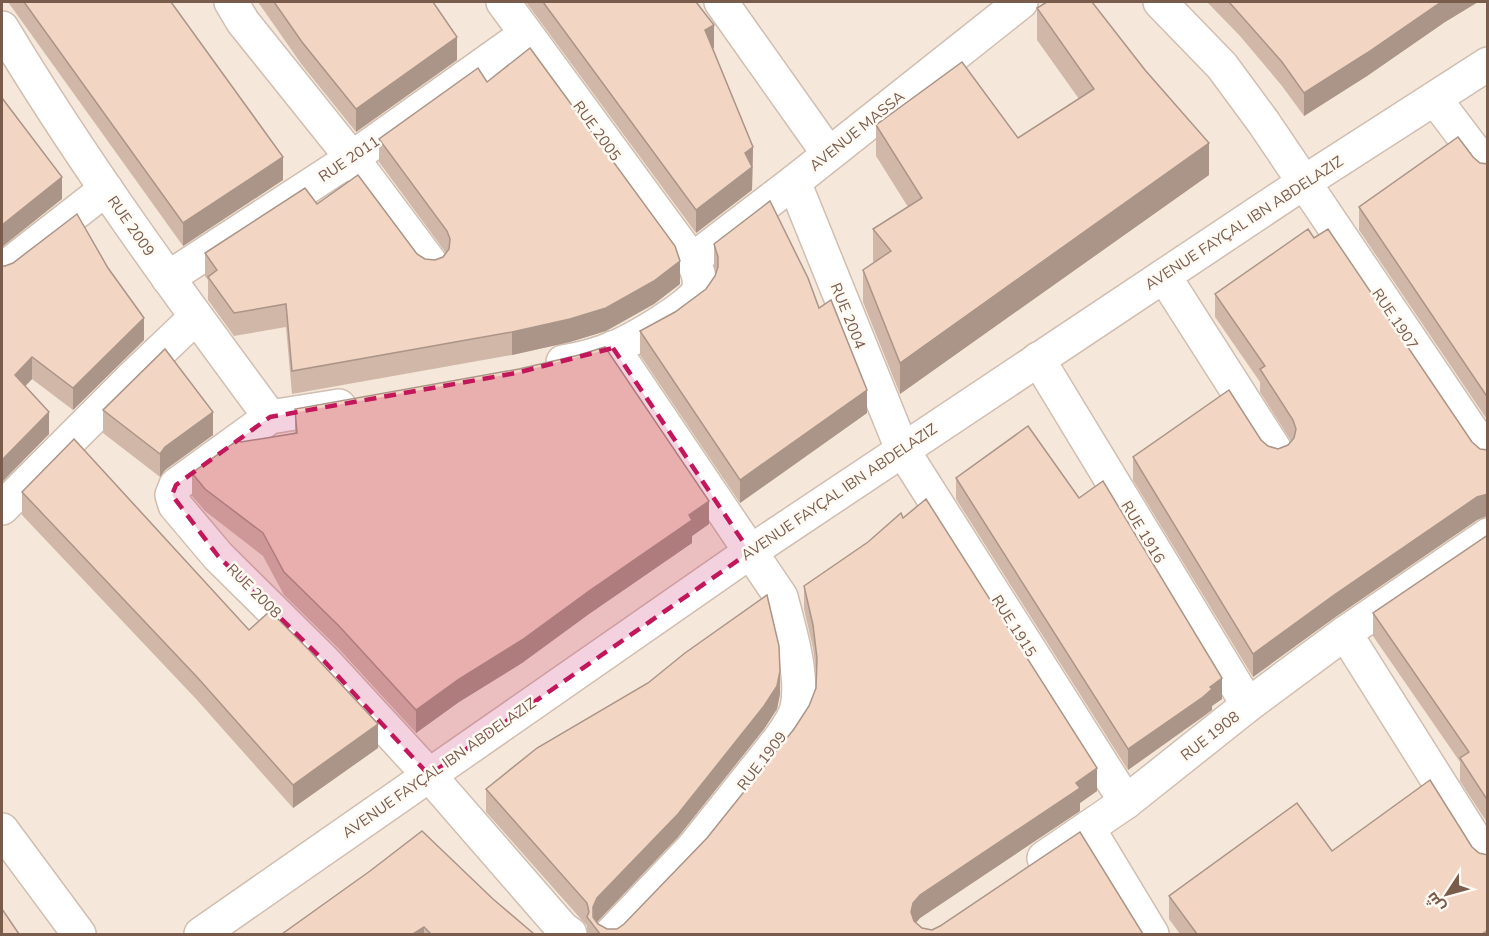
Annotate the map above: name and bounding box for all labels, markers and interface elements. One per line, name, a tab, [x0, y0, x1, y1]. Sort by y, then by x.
street label: AVENUE MASSA	[805, 86, 909, 176]
street label: RUE 2005	[568, 97, 626, 165]
street label: RUE 2011	[315, 131, 383, 187]
street label: AVENUE FAYÇAL IBN ABDELAZIZ	[1141, 151, 1347, 295]
street label: RUE 2009	[103, 192, 159, 260]
street label: RUE 2004	[826, 280, 870, 352]
street label: RUE 1907	[1367, 285, 1423, 353]
street label: AVENUE FAYÇAL IBN ABDELAZIZ	[737, 419, 941, 565]
street label: RUE 1916	[1117, 497, 1169, 567]
street label: RUE 2008	[222, 559, 286, 623]
street label: RUE 1915	[987, 591, 1041, 661]
street label: AVENUE FAYÇAL IBN ABDELAZIZ	[338, 693, 540, 843]
street label: RUE 1908	[1176, 707, 1244, 765]
street label: RUE 1909	[733, 727, 791, 795]
north arrow	[1417, 864, 1477, 924]
text: ش	[1421, 887, 1451, 917]

